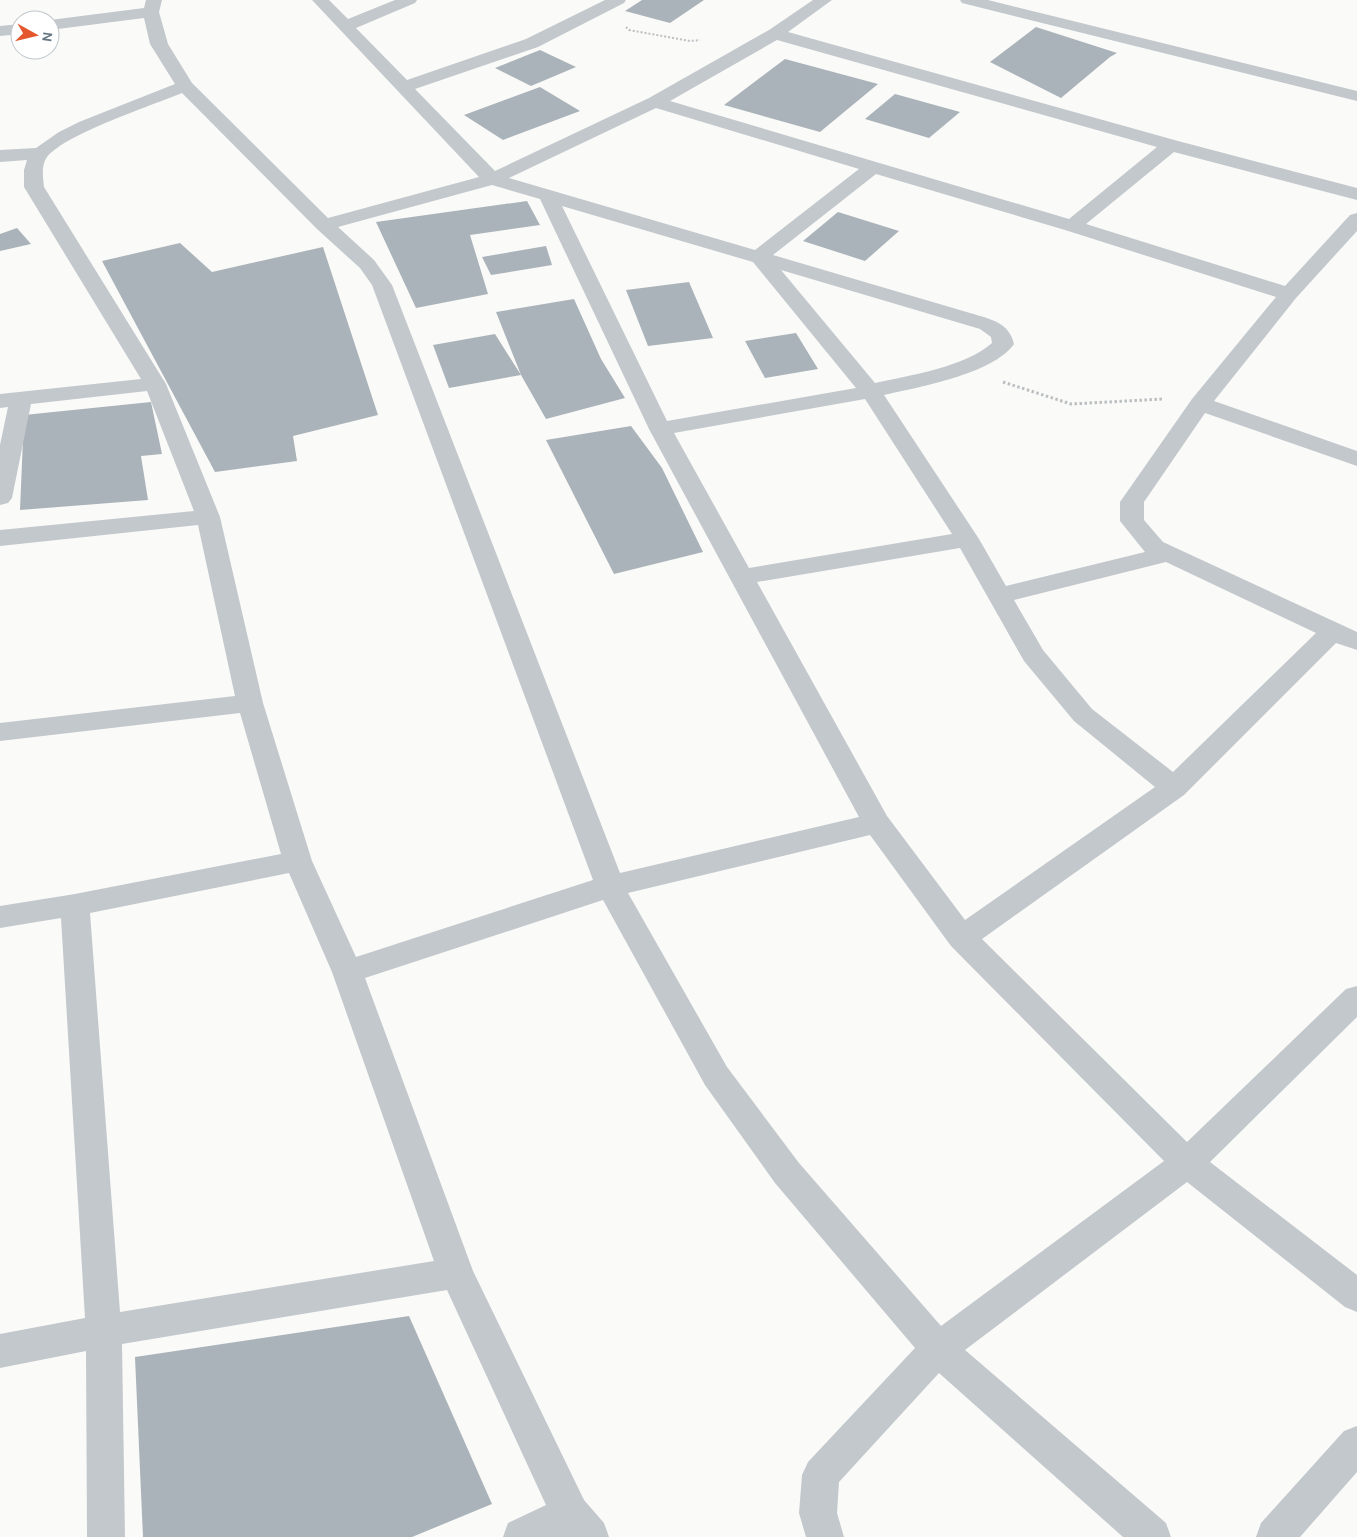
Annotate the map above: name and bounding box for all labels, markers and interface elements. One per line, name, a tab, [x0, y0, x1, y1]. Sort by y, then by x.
north arrow	[10, 10, 60, 60]
text: N	[38, 31, 56, 43]

